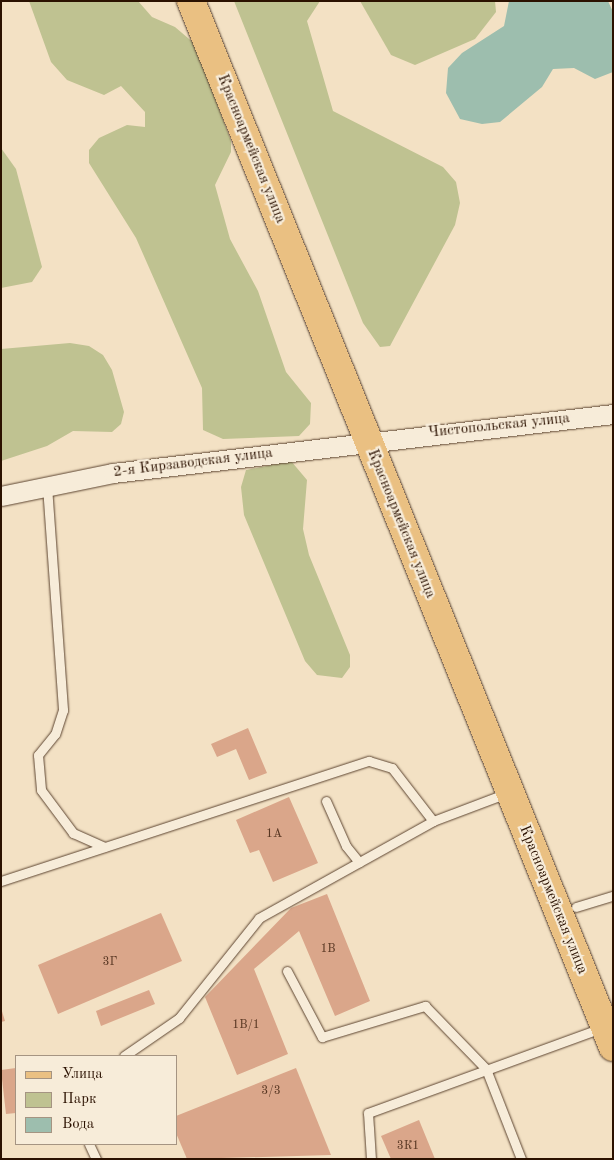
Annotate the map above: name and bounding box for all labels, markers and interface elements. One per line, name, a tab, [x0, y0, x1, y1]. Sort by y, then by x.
street label: Красноармейская улица	[213, 72, 289, 226]
street label: Чистопольская улица	[427, 410, 571, 442]
street label: 2-я Кирзаводская улица	[112, 444, 274, 482]
street label: Красноармейская улица	[363, 447, 439, 601]
street label: Красноармейская улица	[515, 823, 591, 977]
house number: 1А	[266, 828, 282, 842]
house number: 1В	[320, 943, 336, 957]
house number: 3Г	[103, 956, 117, 970]
house number: 1В/1	[232, 1019, 260, 1033]
legend	[15, 1055, 178, 1145]
text: Улица	[62, 1067, 103, 1082]
house number: 3/3	[261, 1085, 281, 1099]
text: Парк	[62, 1092, 97, 1107]
text: Вода	[62, 1117, 94, 1132]
house number: 3К1	[397, 1140, 419, 1154]

